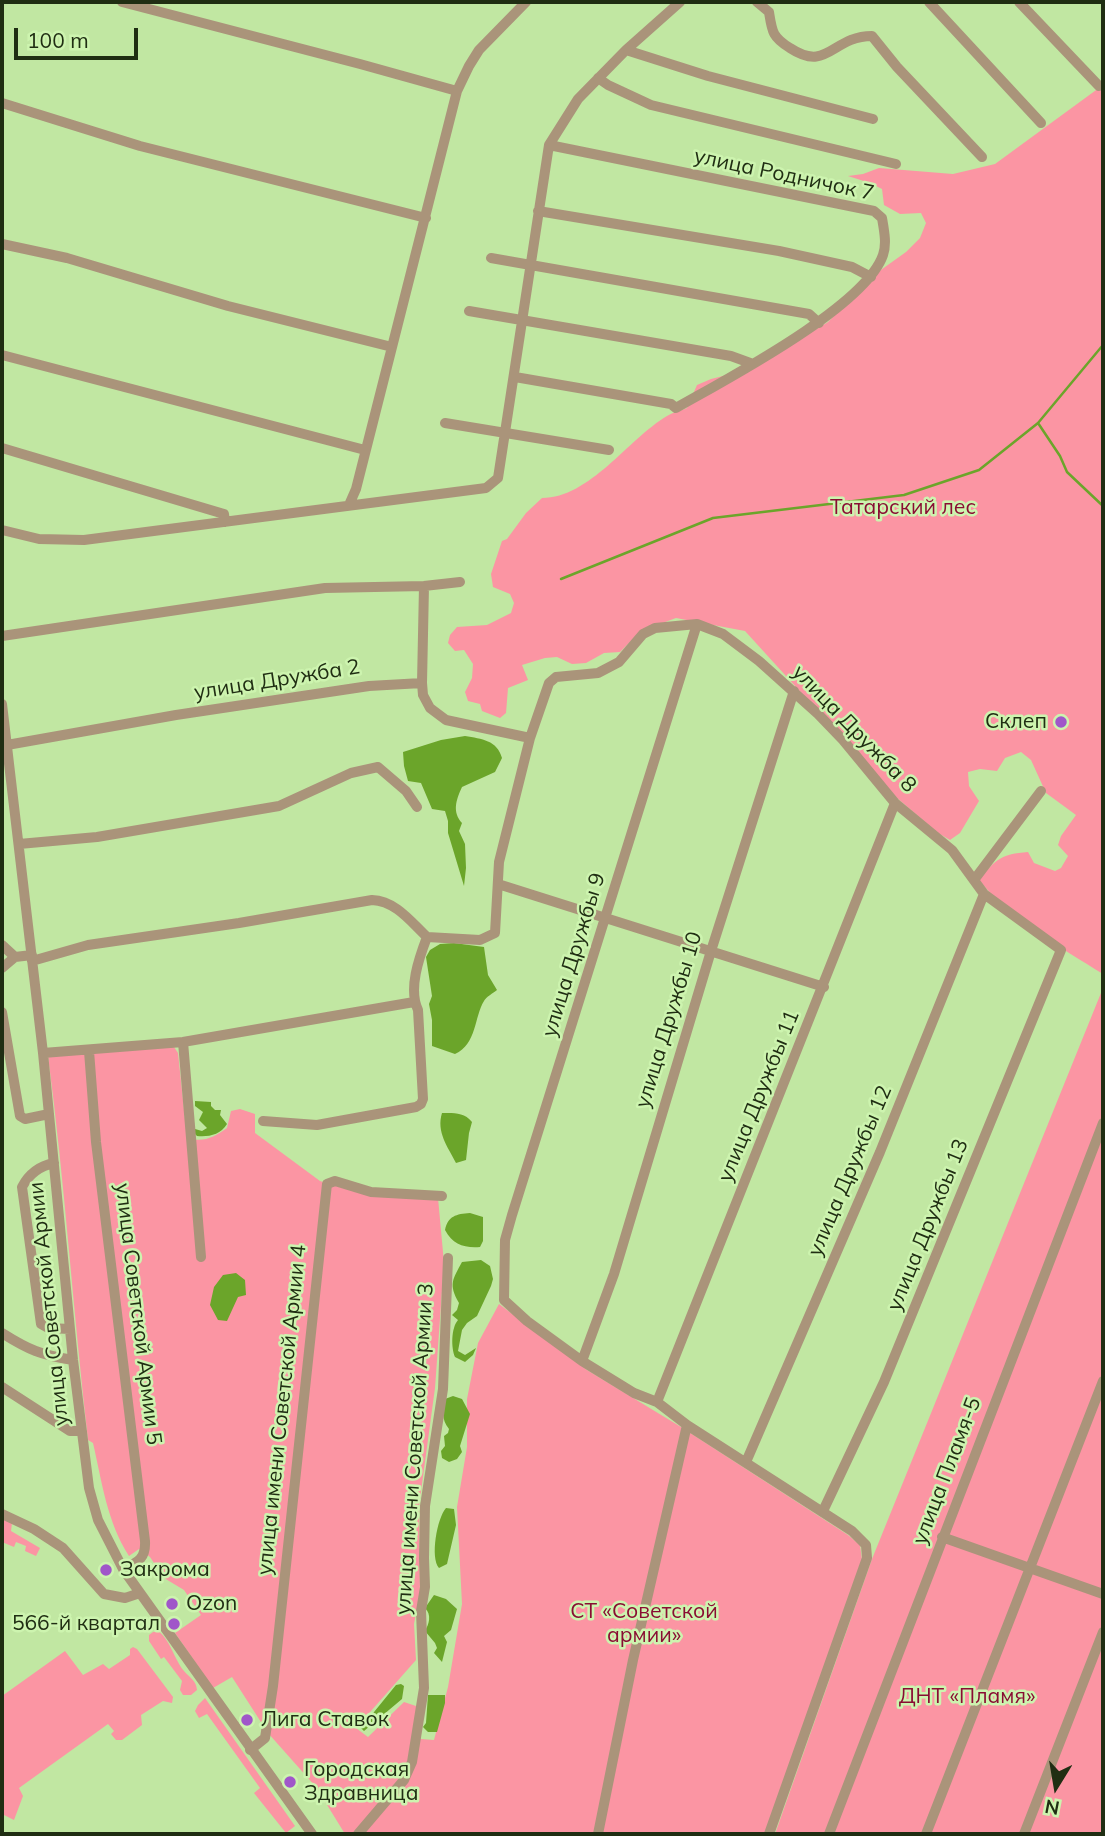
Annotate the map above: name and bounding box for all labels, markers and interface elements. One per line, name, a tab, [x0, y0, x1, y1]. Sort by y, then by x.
scale bar	[18, 14, 142, 58]
text: 100 m	[27, 27, 89, 53]
street label: улица Родничок 7	[692, 144, 876, 206]
park label: Татарский лес	[830, 495, 976, 521]
street label: улица Дружба 2	[192, 654, 362, 706]
street label: улица Дружба 8	[787, 660, 921, 798]
place label: Склеп	[985, 709, 1047, 735]
marker: Склеп	[1053, 714, 1069, 730]
street label: улица Дружбы 9	[537, 870, 611, 1040]
street label: улица Дружбы 10	[630, 929, 708, 1111]
street label: улица Дружбы 11	[713, 1006, 805, 1186]
street label: улица Дружбы 12	[803, 1082, 897, 1260]
street label: улица Дружбы 13	[882, 1135, 974, 1315]
street label: улица Советской Армии	[24, 1181, 74, 1427]
street label: улица Советской Армии 5	[109, 1182, 167, 1446]
street label: улица имени Советской Армии 4	[252, 1243, 312, 1577]
street label: улица имени Советской Армии 3	[391, 1282, 439, 1616]
street label: улица Пламя-5	[907, 1394, 987, 1548]
place label: Закрома	[120, 1557, 210, 1583]
marker: Закрома	[98, 1562, 114, 1578]
place label: Ozon	[186, 1591, 237, 1617]
marker: Ozon	[164, 1596, 180, 1612]
park label: СТ «Советской армии»	[570, 1599, 718, 1649]
place label: 566-й квартал	[12, 1611, 160, 1637]
marker: 566-й квартал	[166, 1616, 182, 1632]
park label: ДНТ «Пламя»	[899, 1684, 1035, 1710]
place label: Лига Ставок	[261, 1707, 389, 1733]
marker: Лига Ставок	[239, 1712, 255, 1728]
north arrow	[1021, 1752, 1091, 1822]
place label: Городская Здравница	[304, 1757, 419, 1807]
marker: Городская Здравница	[282, 1774, 298, 1790]
text: N	[1043, 1794, 1061, 1821]

